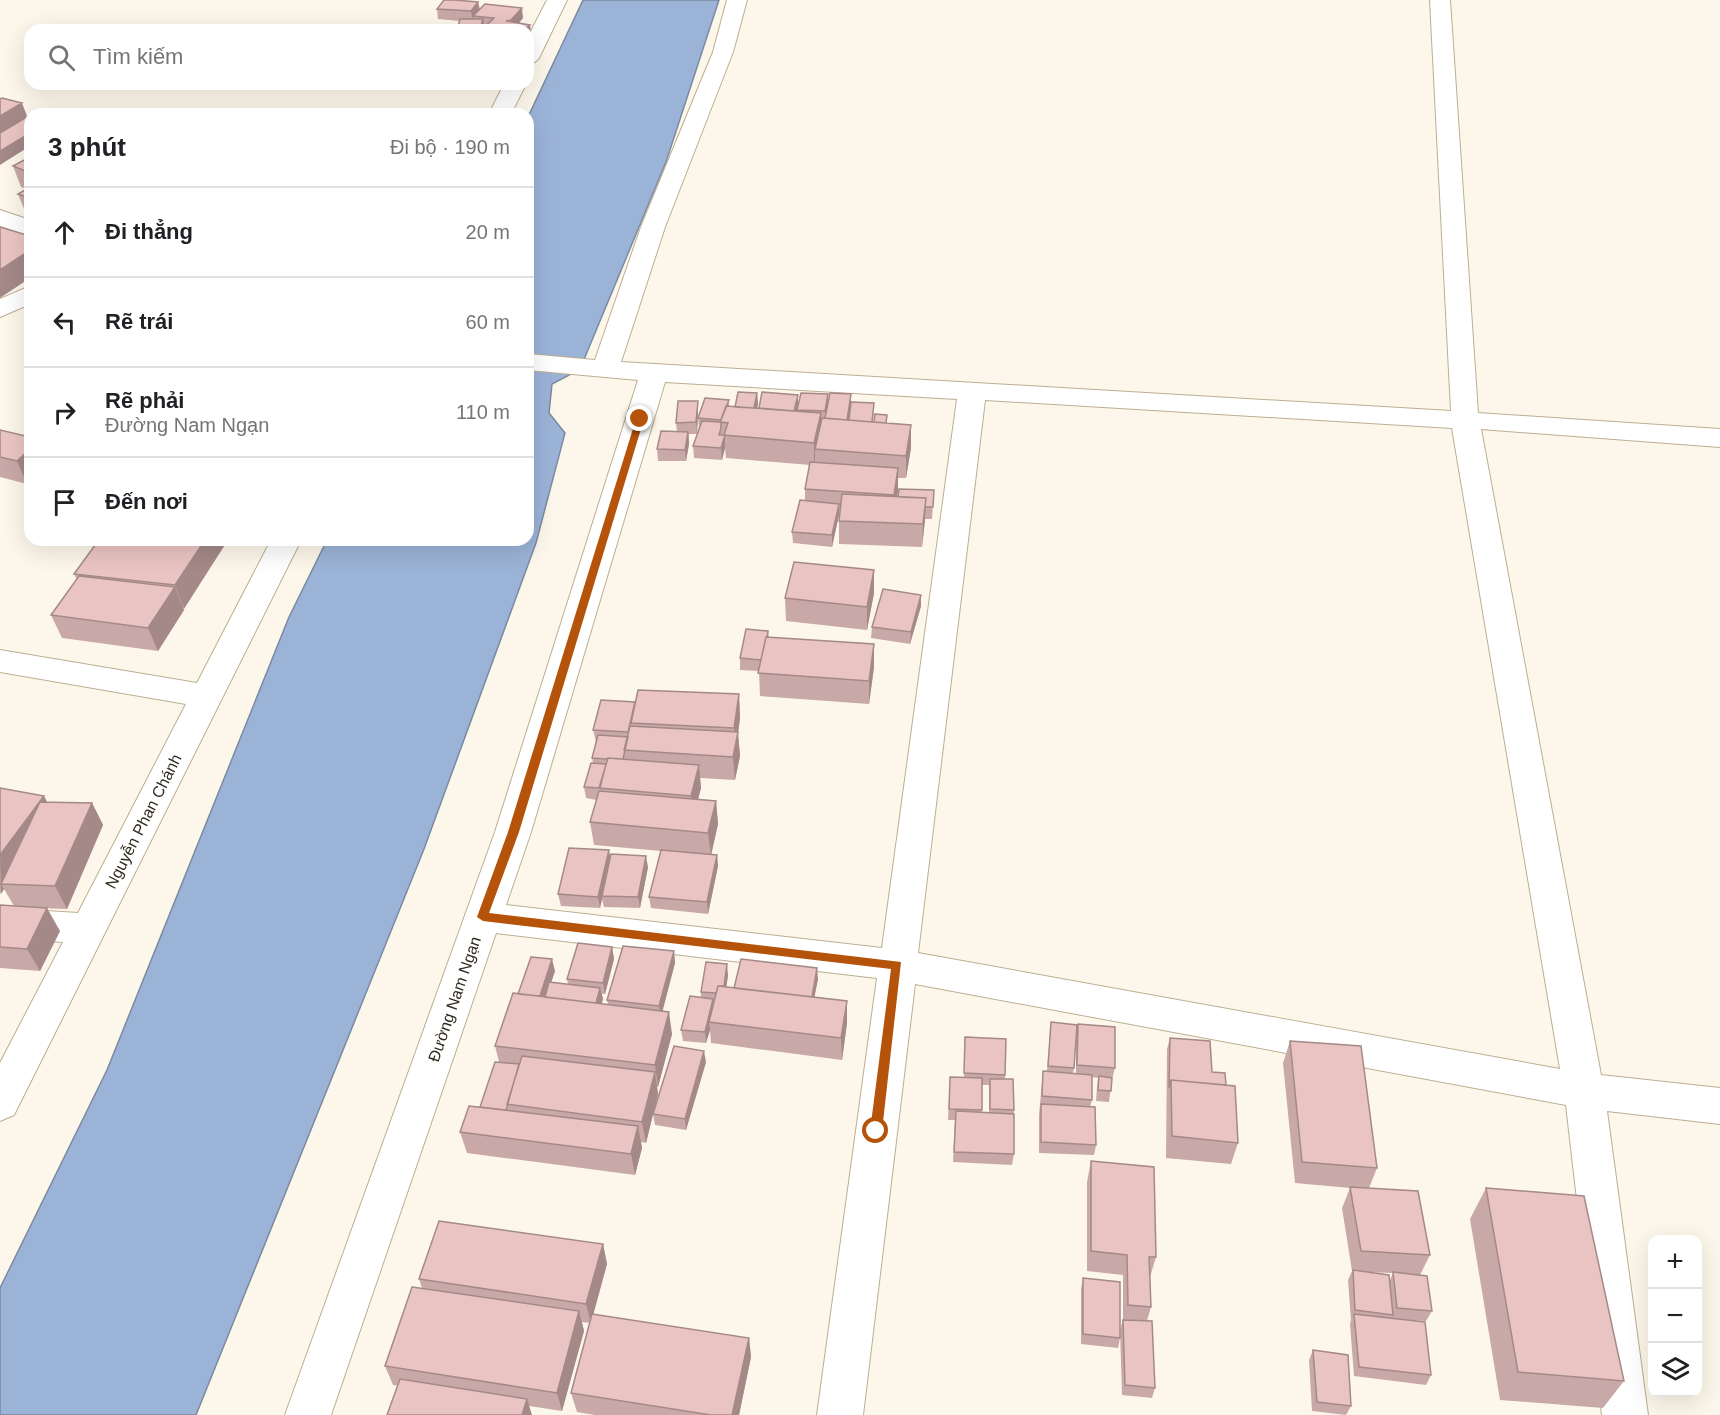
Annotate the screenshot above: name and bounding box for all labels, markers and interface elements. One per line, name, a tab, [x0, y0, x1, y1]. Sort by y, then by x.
search box	[24, 24, 534, 90]
icon: search	[45, 41, 78, 74]
text: Tìm kiếm	[93, 44, 183, 69]
text: 3 phút	[48, 132, 126, 162]
text: Đi bộ · 190 m	[390, 136, 510, 158]
icon: ahead	[48, 216, 81, 249]
text: Đi thẳng	[105, 219, 193, 244]
text: 20 m	[466, 221, 510, 243]
icon: left	[48, 306, 81, 339]
text: Rẽ trái	[105, 309, 173, 334]
text: 60 m	[466, 311, 510, 333]
text: Rẽ phải	[105, 388, 184, 413]
icon: right	[48, 396, 81, 429]
text: 110 m	[456, 401, 510, 423]
route end	[626, 405, 652, 431]
text: Đường Nam Ngạn	[105, 414, 269, 436]
icon: arrive	[48, 486, 81, 519]
text: Đến nơi	[105, 489, 188, 514]
street label: Nguyễn Phan Chánh	[101, 751, 185, 891]
street label: Đường Nam Ngạn	[425, 934, 484, 1064]
route start	[862, 1117, 888, 1143]
map controls	[1648, 1235, 1702, 1397]
button: +	[1648, 1235, 1702, 1289]
button: −	[1648, 1289, 1702, 1343]
button: layers	[1648, 1343, 1702, 1397]

